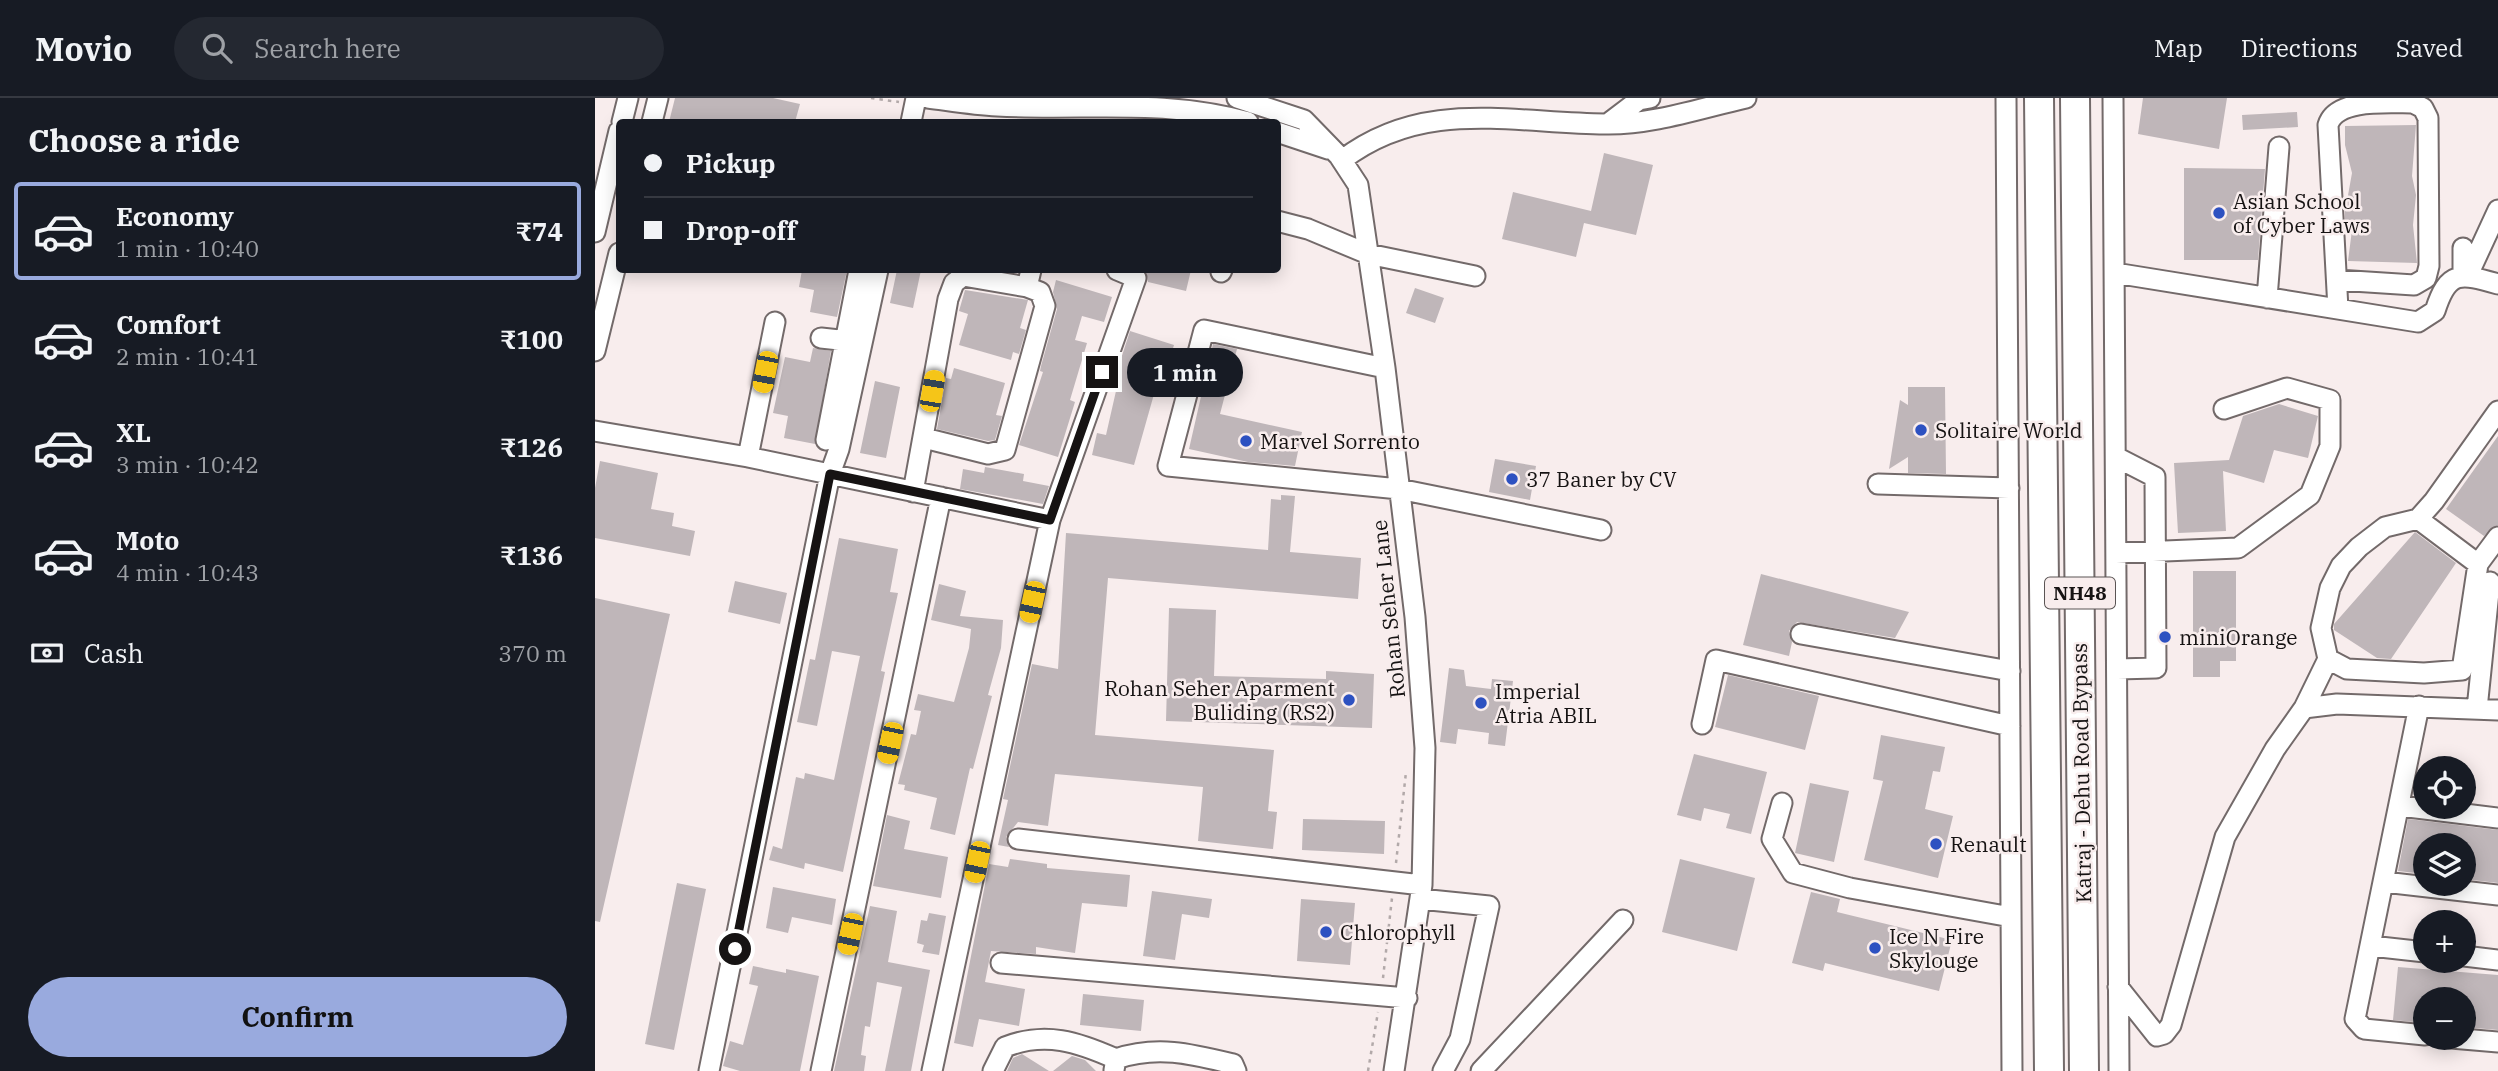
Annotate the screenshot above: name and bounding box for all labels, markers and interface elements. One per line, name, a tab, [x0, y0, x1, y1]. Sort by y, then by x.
search box	[174, 17, 664, 80]
text: Movio	[35, 27, 132, 70]
icon: search	[198, 29, 236, 67]
text: Search here	[254, 31, 401, 65]
text: Map	[2154, 32, 2203, 64]
text: Directions	[2241, 32, 2358, 64]
text: Saved	[2396, 32, 2463, 64]
text: Choose a ride	[28, 119, 240, 161]
text: Pickup	[686, 146, 776, 180]
place label: Asian School of Cyber Laws	[2233, 187, 2370, 239]
text: Economy	[116, 199, 234, 233]
icon: car	[32, 200, 95, 263]
marker: Asian School of Cyber Laws	[2211, 205, 2227, 221]
text: Drop-off	[686, 213, 797, 247]
text: ₹74	[515, 214, 563, 248]
text: 1 min · 10:40	[116, 233, 259, 263]
text: Comfort	[116, 307, 221, 341]
icon: car	[32, 308, 95, 371]
text: ₹100	[500, 322, 563, 356]
text: 2 min · 10:41	[116, 341, 259, 371]
callout: 1 min	[1127, 348, 1242, 396]
car	[751, 349, 780, 395]
route end	[1086, 356, 1118, 388]
text: 1 min	[1153, 357, 1217, 387]
car	[919, 368, 946, 414]
text: XL	[116, 415, 151, 449]
icon: car	[32, 416, 95, 479]
place label: Solitaire World	[1935, 416, 2083, 444]
marker: Solitaire World	[1913, 422, 1929, 438]
place label: Marvel Sorrento	[1260, 427, 1420, 455]
text: ₹126	[500, 430, 563, 464]
marker: Marvel Sorrento	[1238, 433, 1254, 449]
text: 3 min · 10:42	[116, 449, 259, 479]
place label: 37 Baner by CV	[1526, 465, 1677, 493]
marker: 37 Baner by CV	[1504, 471, 1520, 487]
street label: Rohan Seher Lane	[1365, 518, 1411, 700]
text: Moto	[116, 523, 179, 557]
icon: car	[32, 524, 95, 587]
text: ₹136	[500, 538, 563, 572]
text: 4 min · 10:43	[116, 557, 259, 587]
road number: NH48	[2045, 578, 2115, 608]
car	[1018, 579, 1047, 625]
place label: miniOrange	[2179, 623, 2297, 651]
marker: miniOrange	[2157, 629, 2173, 645]
icon: cash	[28, 634, 66, 672]
text: Cash	[84, 636, 144, 670]
text: 370 m	[498, 638, 567, 668]
street label: Katraj - Dehu Road Bypass	[2065, 643, 2097, 903]
place label: Rohan Seher Aparment Buliding (RS2)	[1104, 674, 1335, 726]
place label: Imperial Atria ABIL	[1495, 677, 1597, 729]
marker: Rohan Seher Aparment Buliding (RS2)	[1341, 692, 1357, 708]
marker: Imperial Atria ABIL	[1473, 695, 1489, 711]
car	[876, 720, 905, 766]
map controls	[2413, 756, 2476, 1050]
button: locate	[2413, 756, 2476, 819]
place label: Renault	[1950, 830, 2027, 858]
button: layers	[2413, 833, 2476, 896]
marker: Renault	[1928, 836, 1944, 852]
car	[963, 839, 992, 885]
button: +	[2413, 910, 2476, 973]
car	[836, 911, 865, 957]
place label: Chlorophyll	[1340, 918, 1456, 946]
place label: Ice N Fire Skylouge	[1889, 922, 1984, 974]
marker: Chlorophyll	[1318, 924, 1334, 940]
route start	[719, 933, 751, 965]
marker: Ice N Fire Skylouge	[1867, 940, 1883, 956]
button: Confirm	[28, 977, 567, 1057]
button: −	[2413, 987, 2476, 1050]

